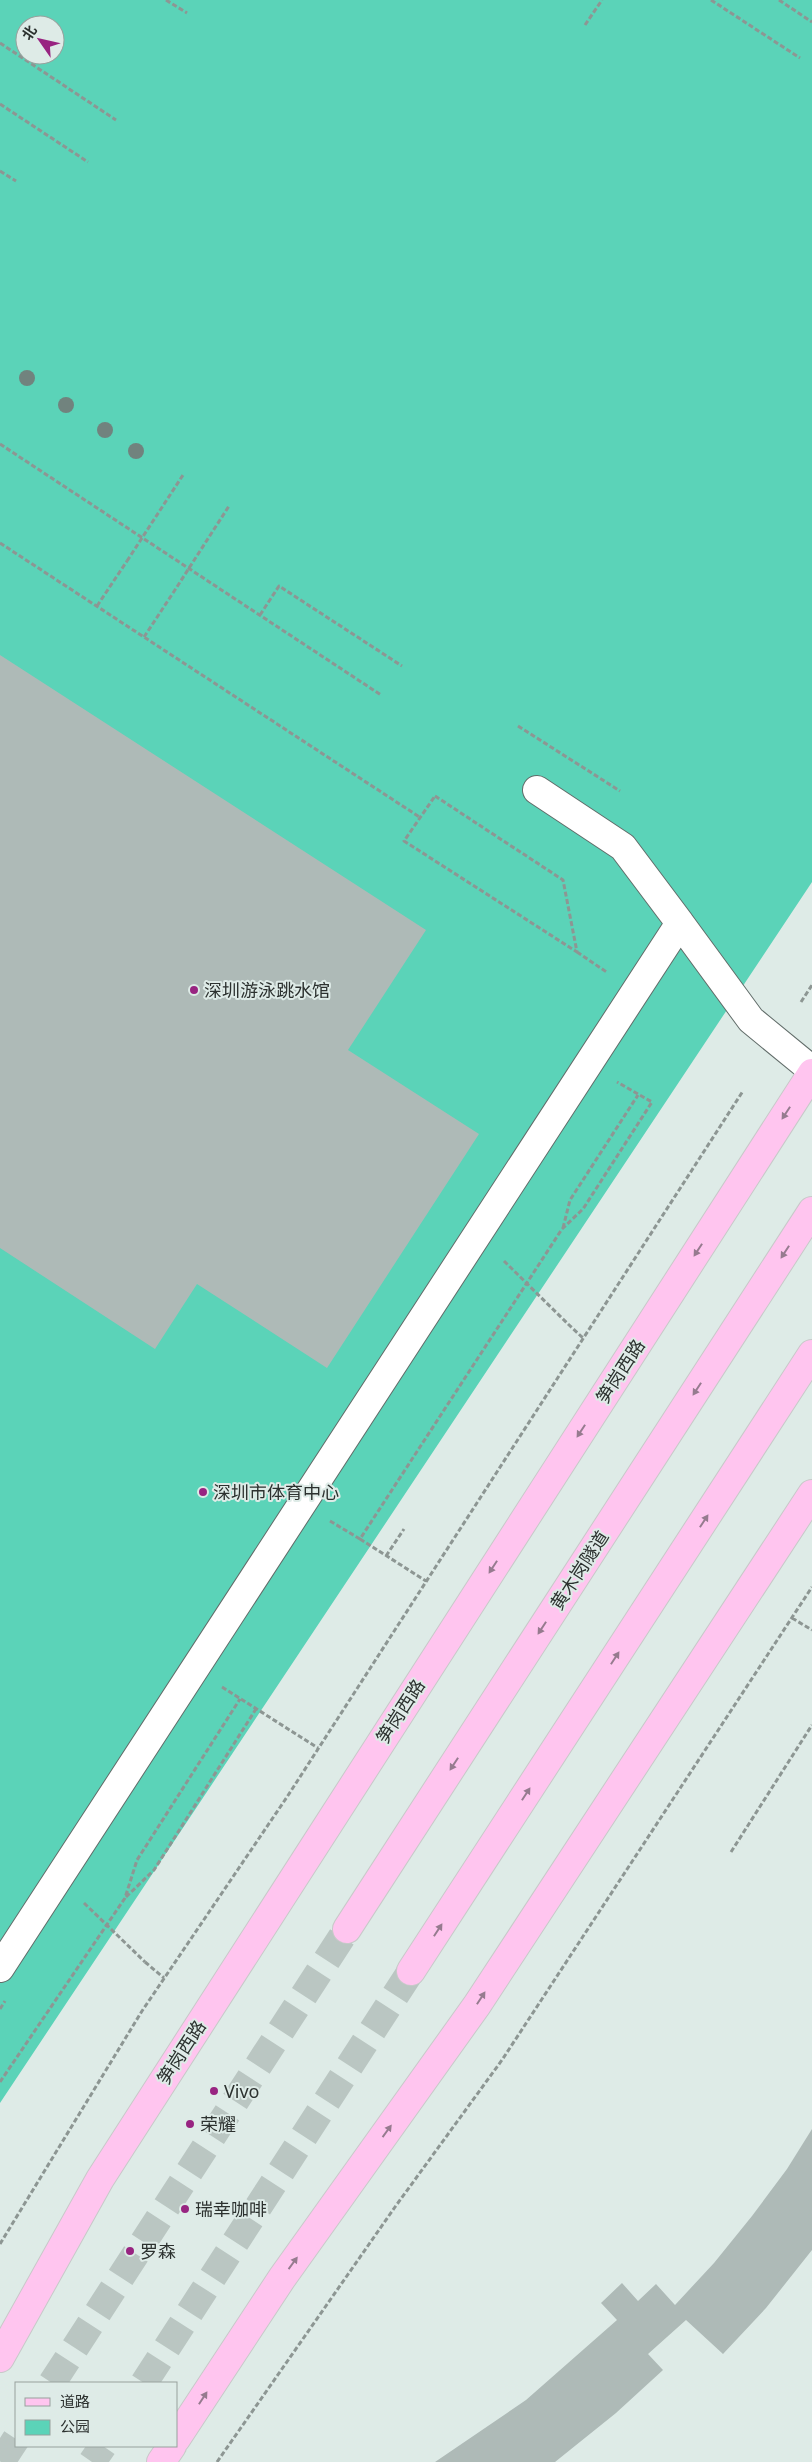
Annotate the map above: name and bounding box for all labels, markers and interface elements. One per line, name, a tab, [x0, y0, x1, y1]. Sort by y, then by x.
north arrow	[15, 15, 65, 65]
text: 北	[17, 21, 41, 44]
place label: 深圳游泳跳水馆	[204, 978, 330, 1002]
marker: 深圳游泳跳水馆	[188, 984, 200, 996]
one-way arrow	[781, 1107, 790, 1120]
one-way arrow	[693, 1243, 702, 1257]
one-way arrow	[781, 1246, 790, 1259]
street label: 笋岗西路	[590, 1334, 650, 1408]
one-way arrow	[692, 1382, 702, 1395]
one-way arrow	[576, 1424, 586, 1437]
place label: 深圳市体育中心	[213, 1480, 339, 1504]
marker: 深圳市体育中心	[197, 1486, 209, 1498]
one-way arrow	[699, 1515, 708, 1528]
street label: 黄木岗隧道	[544, 1526, 614, 1614]
one-way arrow	[488, 1561, 498, 1574]
one-way arrow	[537, 1621, 547, 1635]
one-way arrow	[610, 1651, 620, 1664]
street label: 笋岗西路	[370, 1674, 430, 1748]
one-way arrow	[449, 1758, 458, 1771]
one-way arrow	[522, 1787, 531, 1801]
one-way arrow	[433, 1923, 443, 1937]
one-way arrow	[476, 1991, 486, 2005]
street label: 笋岗西路	[151, 2015, 211, 2089]
place label: Vivo	[224, 2079, 259, 2103]
marker: Vivo	[208, 2085, 220, 2097]
place label: 荣耀	[200, 2112, 236, 2136]
marker: 荣耀	[184, 2118, 196, 2130]
one-way arrow	[382, 2124, 392, 2138]
place label: 瑞幸咖啡	[195, 2197, 267, 2221]
marker: 瑞幸咖啡	[179, 2203, 191, 2215]
place label: 罗森	[140, 2239, 176, 2263]
marker: 罗森	[124, 2245, 136, 2257]
one-way arrow	[288, 2256, 298, 2270]
legend	[15, 2382, 178, 2447]
text: 道路	[60, 2391, 90, 2411]
one-way arrow	[198, 2392, 208, 2405]
text: 公园	[60, 2416, 90, 2436]

